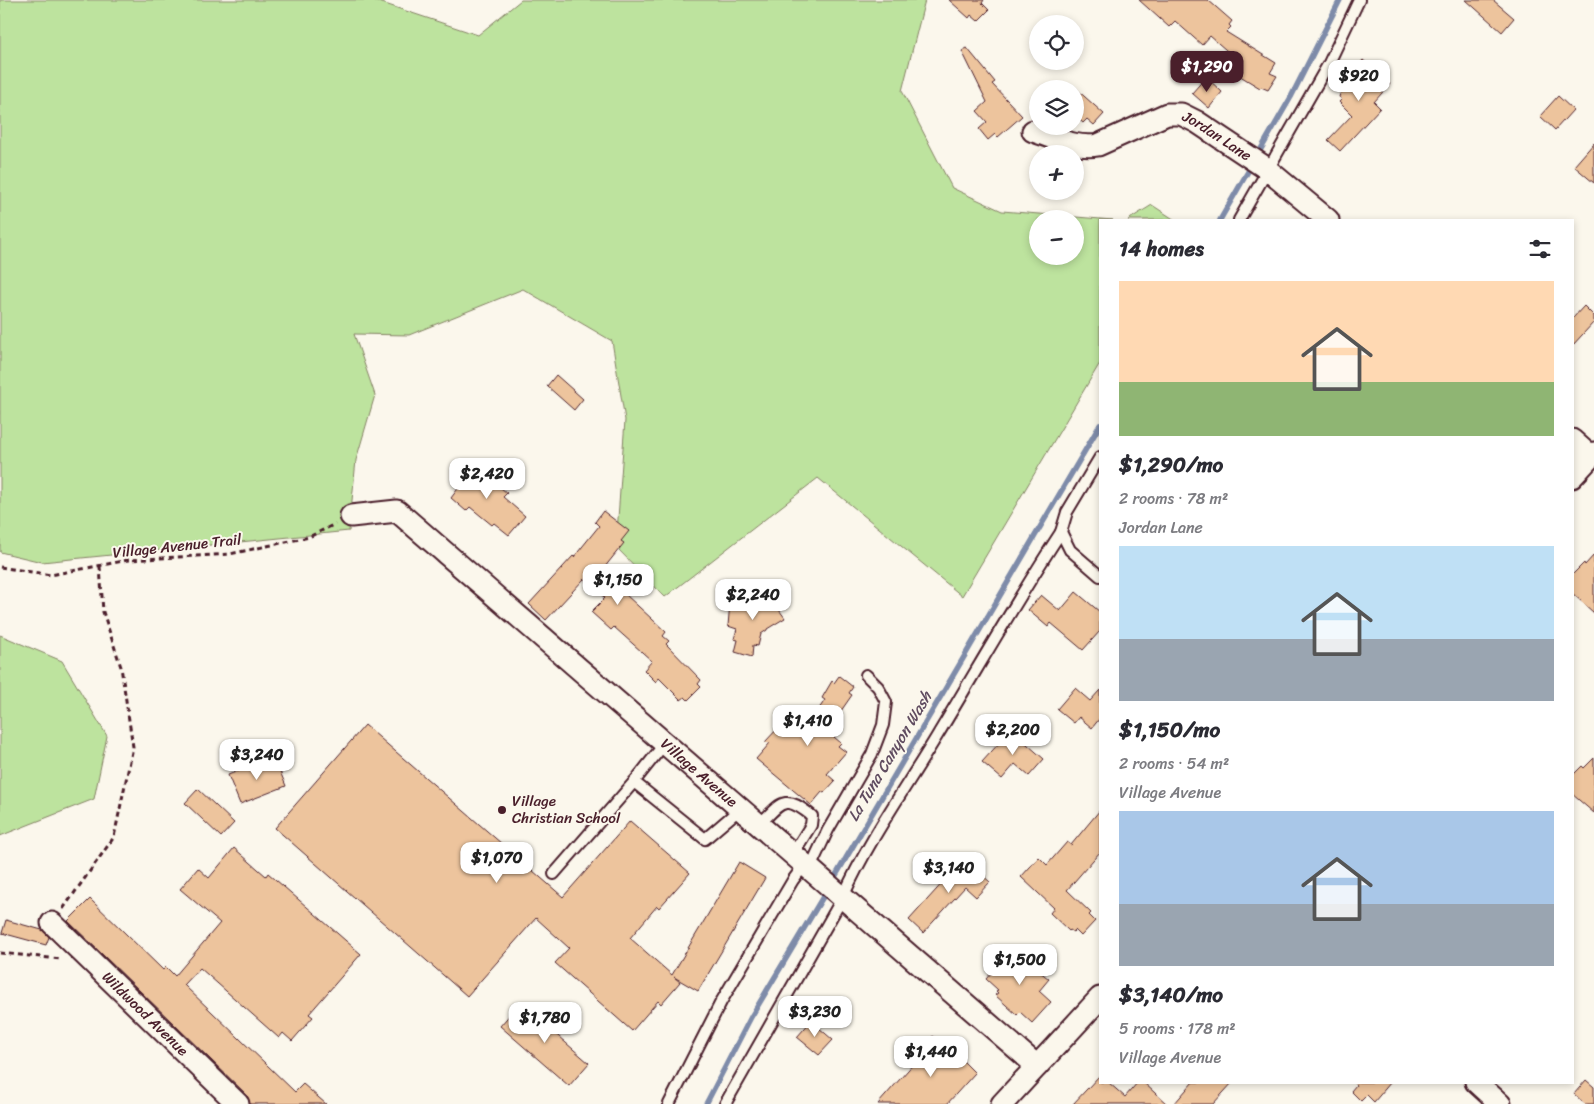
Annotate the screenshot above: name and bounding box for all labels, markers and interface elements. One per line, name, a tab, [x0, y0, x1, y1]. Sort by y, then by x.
map controls	[1029, 15, 1084, 265]
button: locate	[1029, 15, 1084, 70]
pin: $1,290	[1166, 51, 1248, 93]
text: $1,290	[1181, 52, 1233, 81]
pin: $920	[1329, 59, 1389, 102]
text: $920	[1339, 61, 1379, 90]
button: layers	[1029, 80, 1084, 135]
street label: Jordan Lane	[1177, 103, 1257, 168]
button: +	[1029, 145, 1084, 200]
button: −	[1029, 210, 1084, 265]
text: 14 homes	[1119, 230, 1204, 268]
icon: filters	[1526, 235, 1554, 263]
icon: home	[1292, 314, 1382, 404]
text: $1,290/mo	[1119, 446, 1223, 484]
pin: $2,420	[446, 458, 528, 500]
text: $2,420	[460, 459, 514, 488]
text: 2 rooms · 78 m²	[1119, 484, 1228, 513]
text: Jordan Lane	[1119, 513, 1203, 542]
street label: Village Avenue Trail	[111, 526, 243, 566]
pin: $1,150	[577, 564, 659, 606]
text: $1,150	[594, 565, 642, 594]
pin: $2,240	[712, 578, 794, 621]
icon: home	[1292, 579, 1382, 669]
text: $2,240	[726, 580, 780, 609]
water label: La Tuna Canyon Wash	[839, 684, 941, 827]
pin: $1,410	[767, 704, 849, 747]
text: $1,410	[784, 706, 832, 735]
text: $1,150/mo	[1119, 711, 1220, 749]
pin: $2,200	[972, 714, 1054, 756]
text: $2,200	[986, 715, 1040, 744]
street label: Village Avenue	[654, 732, 744, 814]
pin: $3,240	[216, 738, 298, 781]
text: $3,240	[230, 740, 284, 769]
text: 2 rooms · 54 m²	[1119, 749, 1229, 778]
text: Village Avenue	[1119, 778, 1221, 807]
place label: Village Christian School	[512, 788, 621, 831]
marker: Village Christian School	[496, 804, 508, 816]
pin: $1,070	[456, 842, 538, 884]
text: $1,070	[471, 843, 523, 872]
icon: home	[1292, 844, 1382, 934]
pin: $3,140	[908, 852, 990, 894]
text: $3,140	[924, 853, 974, 882]
pin: $1,500	[979, 944, 1061, 986]
text: $1,500	[994, 945, 1046, 974]
street label: Wildwood Avenue	[96, 965, 195, 1062]
text: $3,140/mo	[1119, 976, 1223, 1014]
pin: $3,230	[774, 996, 856, 1038]
text: $3,230	[789, 997, 841, 1026]
pin: $1,780	[504, 1002, 586, 1044]
text: $1,780	[520, 1003, 570, 1032]
text: 5 rooms · 178 m²	[1119, 1014, 1236, 1043]
pin: $1,440	[890, 1036, 972, 1078]
text: $1,440	[905, 1037, 957, 1066]
text: Village Avenue	[1119, 1043, 1221, 1072]

